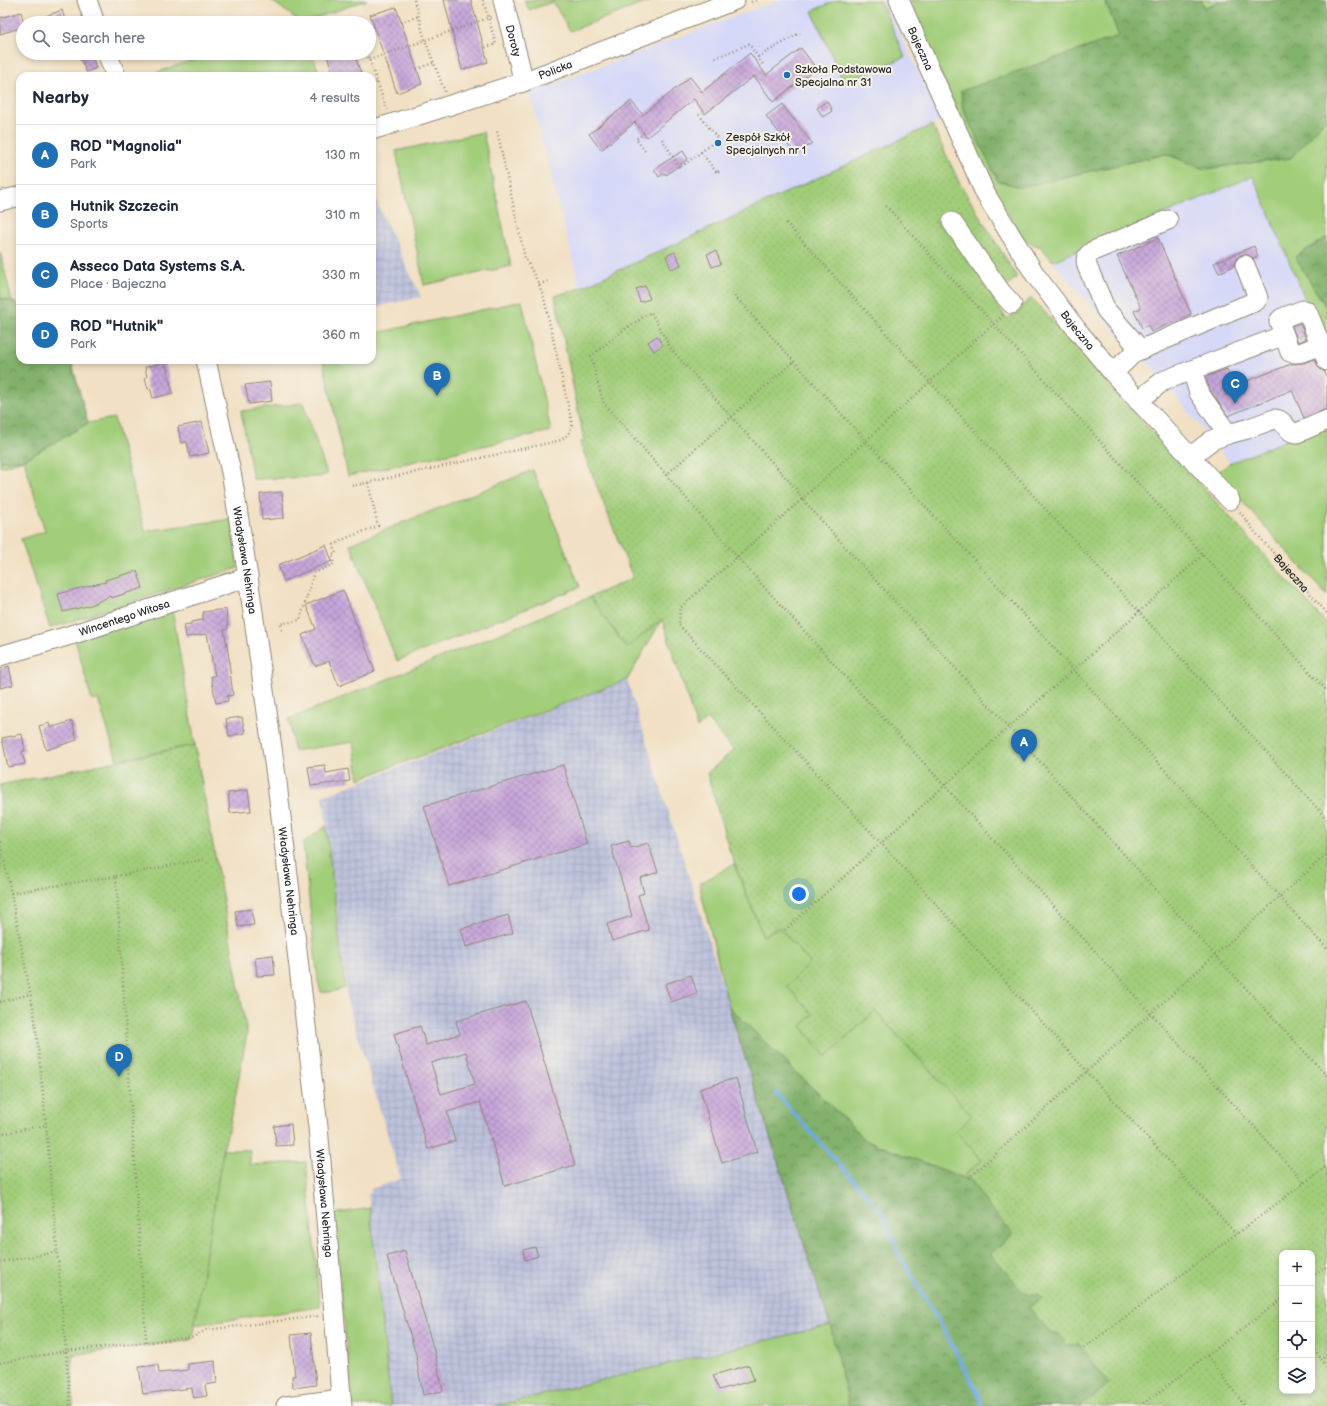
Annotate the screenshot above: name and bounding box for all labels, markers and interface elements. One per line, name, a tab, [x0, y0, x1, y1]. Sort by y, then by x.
search box	[16, 16, 376, 60]
street label: Doroty	[503, 23, 524, 58]
street label: Bajeczna	[905, 25, 936, 72]
icon: search	[30, 27, 52, 49]
text: Search here	[62, 29, 145, 48]
street label: Policka	[537, 57, 574, 82]
place label: Szkoła Podstawowa Specjalna nr 31	[795, 63, 892, 89]
marker: Szkoła Podstawowa Specjalna nr 31	[782, 70, 792, 80]
text: Nearby	[32, 88, 89, 108]
text: 4 results	[310, 90, 360, 106]
place label: Zespół Szkół Specjalnych nr 1	[725, 131, 806, 157]
text: ROD "Magnolia"	[70, 137, 182, 156]
marker: Zespół Szkół Specjalnych nr 1	[713, 138, 723, 148]
text: A	[41, 147, 49, 163]
text: 130 m	[325, 147, 360, 163]
text: Park	[70, 156, 96, 172]
text: Hutnik Szczecin	[70, 197, 179, 216]
text: B	[40, 207, 50, 223]
text: 310 m	[325, 207, 360, 223]
text: Sports	[70, 216, 108, 232]
text: Asseco Data Systems S.A.	[70, 257, 245, 276]
text: C	[40, 267, 50, 283]
text: 330 m	[322, 267, 360, 283]
text: Place · Bajeczna	[70, 276, 166, 292]
street label: Bajeczna	[1058, 308, 1097, 352]
text: ROD "Hutnik"	[70, 317, 163, 336]
text: D	[40, 327, 50, 343]
text: 360 m	[322, 327, 360, 343]
text: Park	[70, 336, 96, 352]
pin: B	[424, 363, 450, 396]
pin: C	[1222, 371, 1248, 404]
street label: Władysława Nehringa	[230, 505, 260, 615]
street label: Bajeczna	[1271, 551, 1312, 595]
street label: Wincentego Witosa	[77, 597, 171, 639]
pin: A	[1011, 729, 1037, 762]
street label: Władysława Nehringa	[276, 826, 302, 936]
your location	[789, 884, 809, 904]
pin: D	[106, 1044, 132, 1077]
street label: Władysława Nehringa	[313, 1148, 336, 1258]
map controls	[1279, 1250, 1315, 1394]
button: +	[1279, 1250, 1315, 1286]
button: −	[1279, 1286, 1315, 1322]
button: locate	[1279, 1322, 1315, 1358]
button: layers	[1279, 1358, 1315, 1394]

